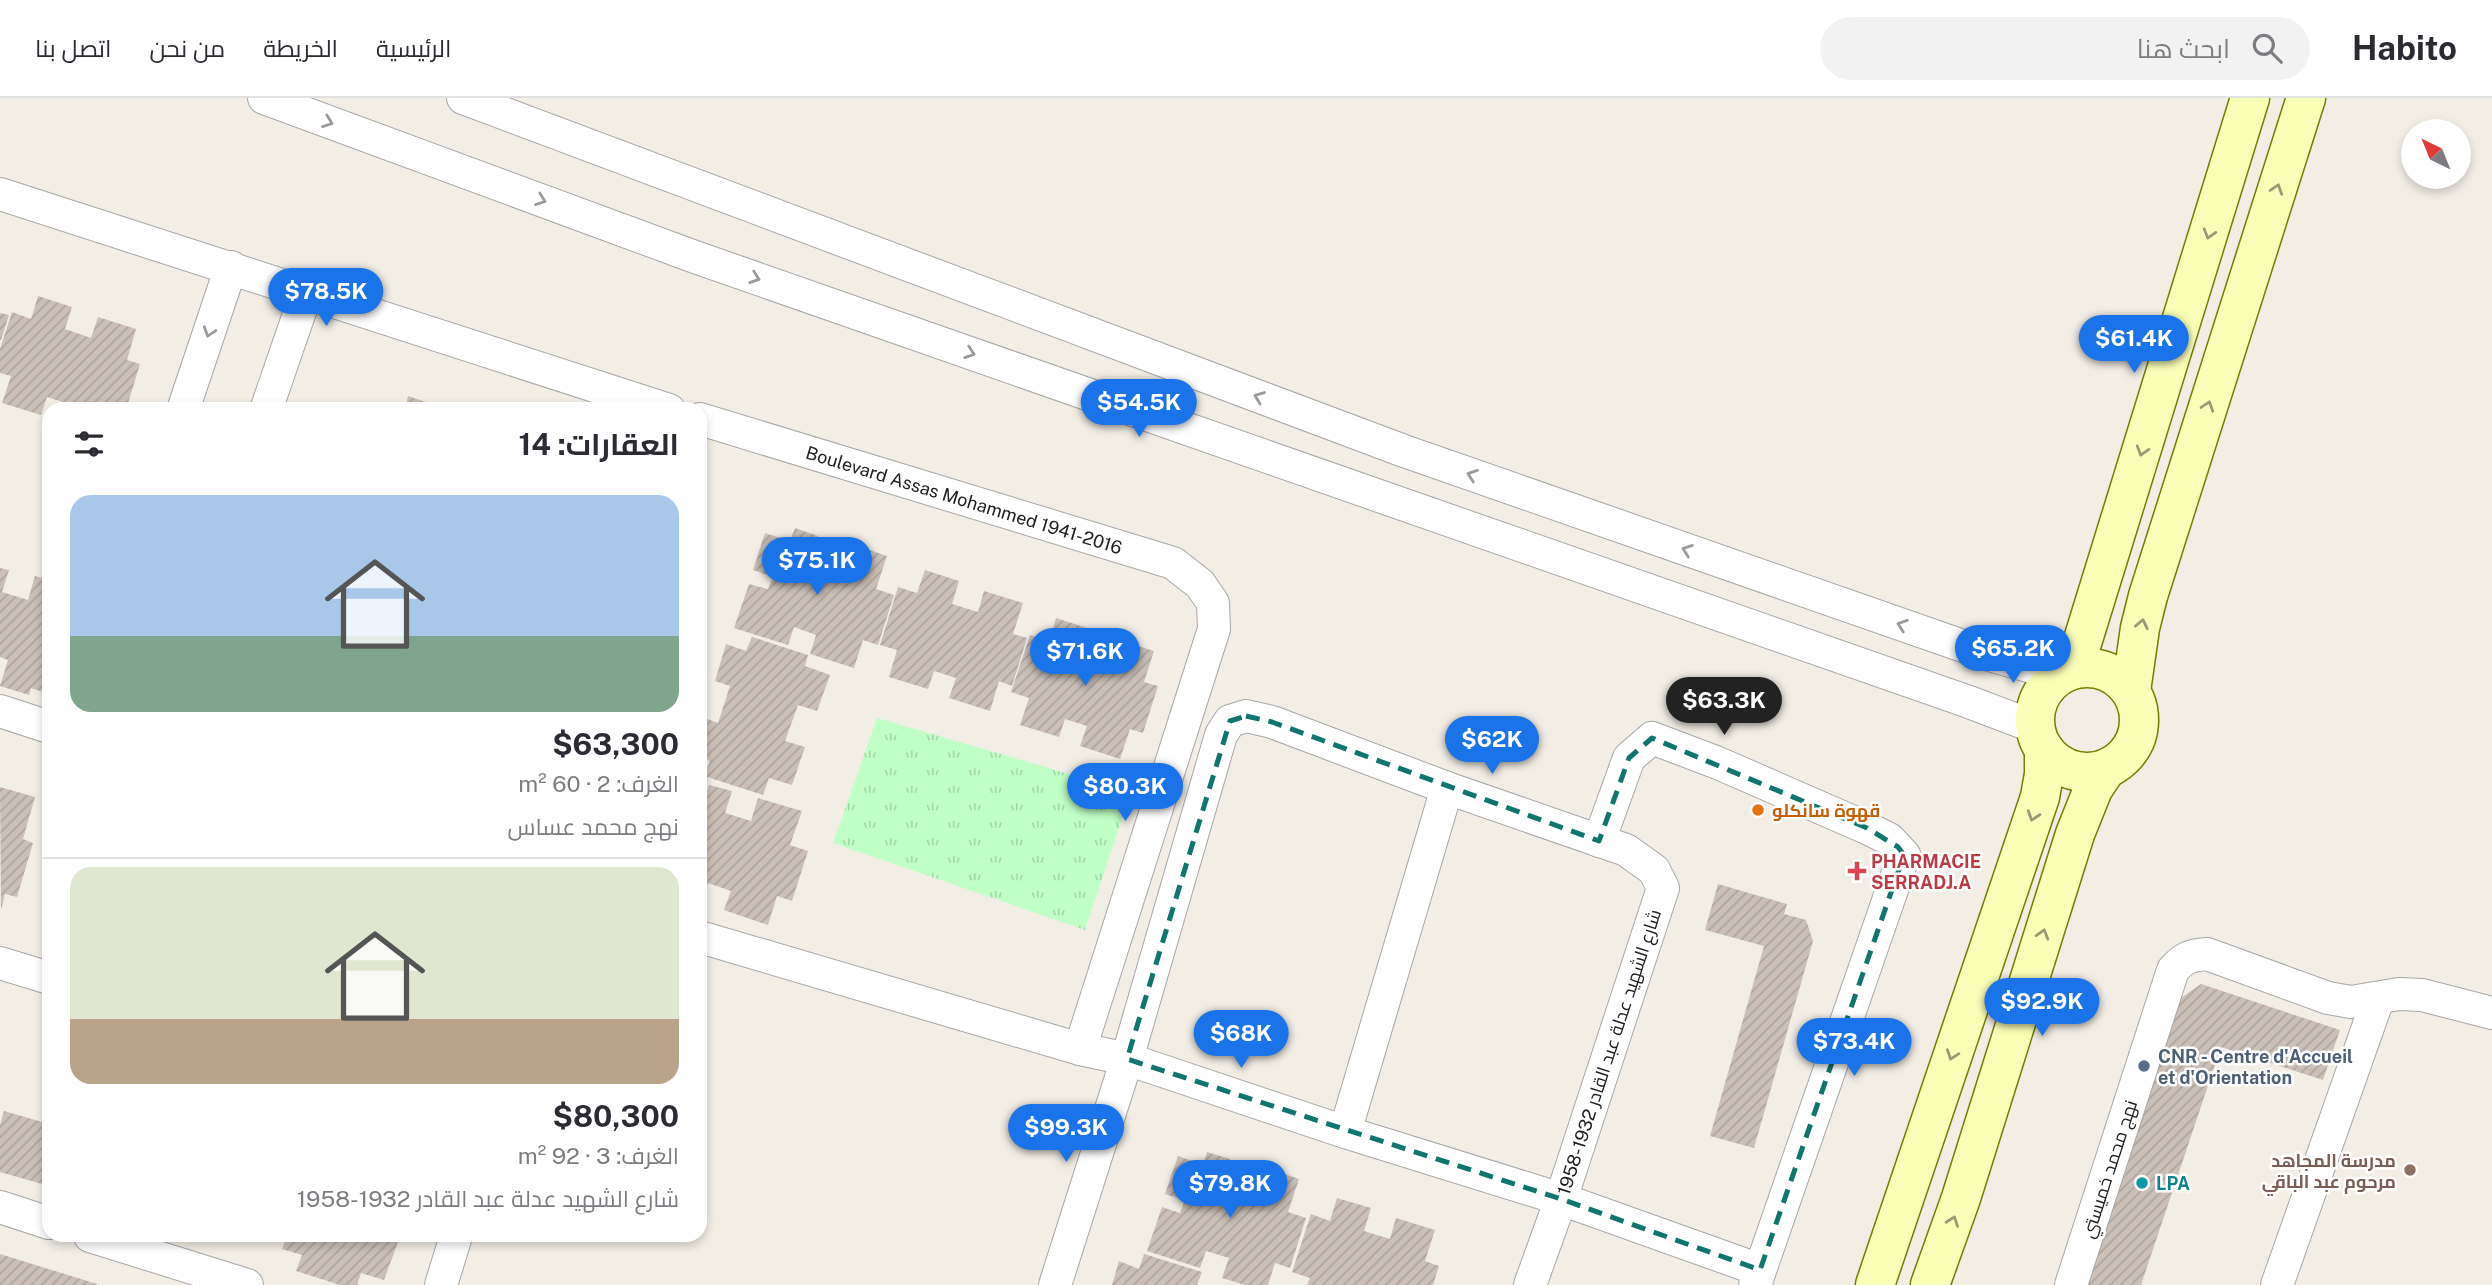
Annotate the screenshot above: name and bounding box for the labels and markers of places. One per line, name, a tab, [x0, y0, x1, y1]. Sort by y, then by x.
pin: $78.5K	[269, 268, 383, 328]
pin: $61.4K	[2077, 316, 2191, 375]
pin: $54.5K	[1082, 380, 1196, 439]
pin: $75.1K	[760, 538, 874, 597]
pin: $65.2K	[1956, 626, 2070, 685]
pin: $71.6K	[1028, 628, 1142, 688]
pin: $63.3K	[1667, 678, 1781, 737]
pin: $62K	[1451, 716, 1533, 776]
pin: $80.3K	[1068, 764, 1182, 823]
place label: قهوة سانكلو	[1772, 800, 1880, 822]
marker: قهوة سانكلو	[1750, 802, 1766, 818]
place label: PHARMACIE SERRADJ.A	[1871, 851, 1981, 893]
marker: PHARMACIE SERRADJ.A	[1849, 863, 1865, 879]
pin: $92.9K	[1985, 978, 2099, 1038]
pin: $68K	[1200, 1010, 1282, 1070]
pin: $73.4K	[1797, 1018, 1911, 1078]
place label: CNR - Centre d'Accueil et d'Orientation	[2158, 1046, 2353, 1088]
marker: CNR - Centre d'Accueil et d'Orientation	[2136, 1058, 2152, 1074]
pin: $99.3K	[1009, 1104, 1123, 1164]
place label: مدرسة المجاهد مرحوم عبد الباقي	[2262, 1150, 2396, 1197]
pin: $79.8K	[1173, 1160, 1287, 1220]
marker: مدرسة المجاهد مرحوم عبد الباقي	[2402, 1162, 2418, 1178]
place label: LPA	[2156, 1173, 2190, 1194]
marker: LPA	[2134, 1175, 2150, 1191]

